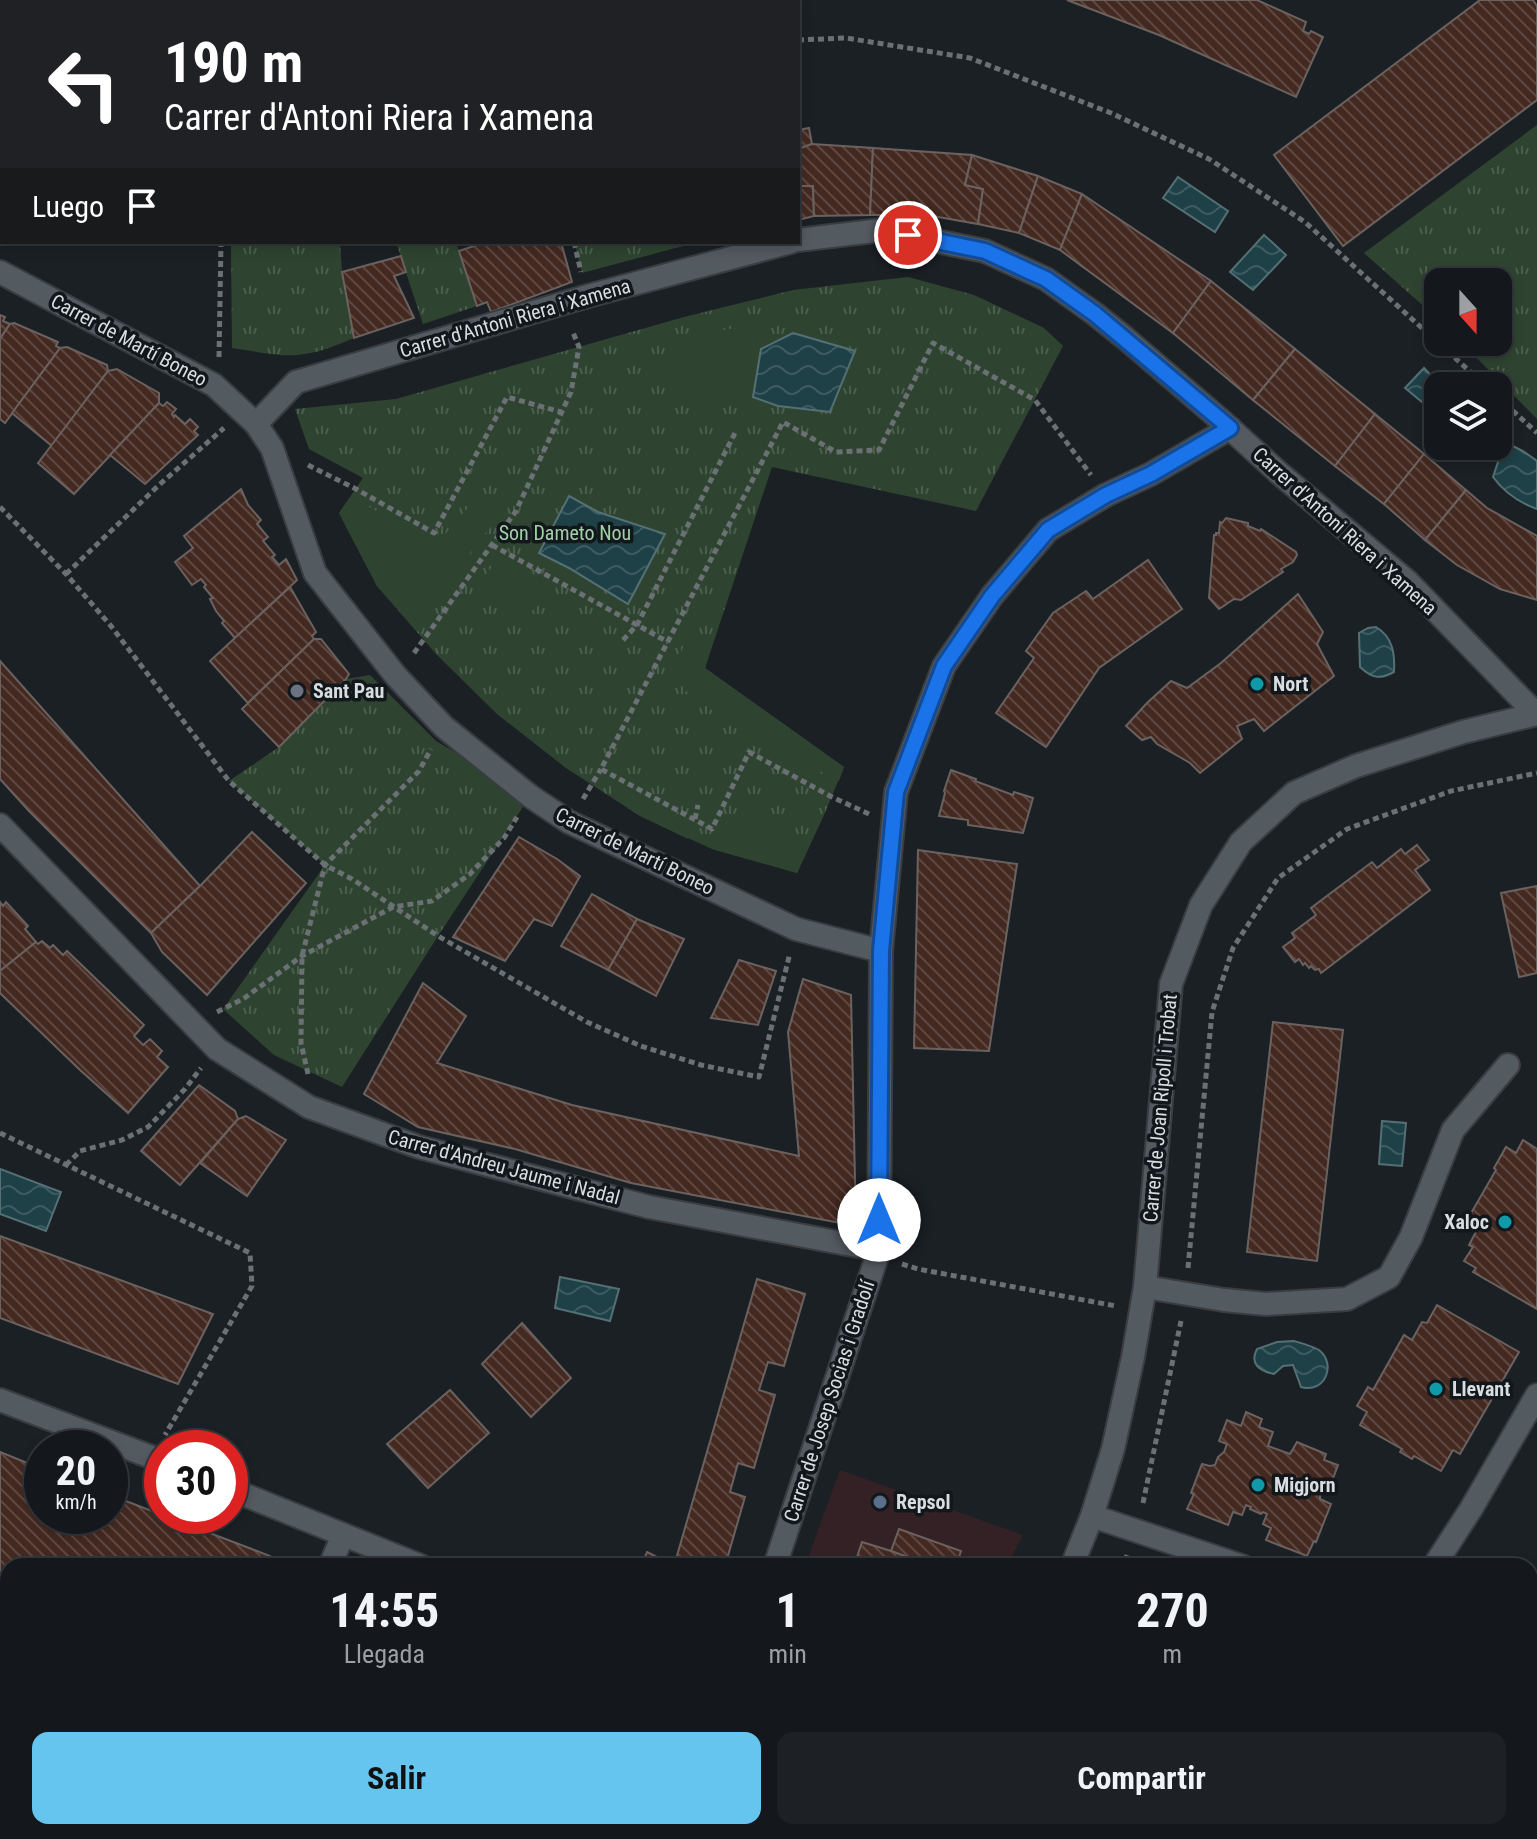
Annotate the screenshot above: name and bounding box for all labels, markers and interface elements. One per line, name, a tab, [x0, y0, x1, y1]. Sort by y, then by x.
text: 190 m	[164, 30, 303, 96]
icon: left	[32, 32, 136, 136]
text: Carrer d'Antoni Riera i Xamena	[164, 97, 594, 139]
icon: arrive	[120, 184, 164, 228]
text: Luego	[32, 189, 104, 224]
pin	[874, 201, 942, 269]
icon: arrive	[886, 213, 930, 257]
north arrow	[1424, 268, 1512, 356]
map controls	[1424, 268, 1512, 460]
street label: Carrer d'Antoni Riera i Xamena	[397, 274, 633, 362]
street label: Carrer de Martí Boneo	[47, 289, 211, 391]
button: layers	[1424, 372, 1512, 460]
street label: Carrer d'Antoni Riera i Xamena	[1248, 442, 1442, 620]
park label: Son Dameto Nou	[499, 521, 631, 545]
place label: Nort	[1273, 672, 1308, 696]
marker: Nort	[1248, 675, 1266, 693]
place label: Sant Pau	[313, 679, 384, 703]
marker: Sant Pau	[288, 682, 306, 700]
street label: Carrer de Martí Boneo	[552, 802, 718, 900]
street label: Carrer de Joan Ripoll i Trobat	[1138, 993, 1182, 1223]
street label: Carrer d'Andreu Jaume i Nadal	[385, 1124, 623, 1210]
position arrow	[837, 1178, 921, 1262]
place label: Xaloc	[1444, 1210, 1489, 1234]
marker: Xaloc	[1496, 1213, 1514, 1231]
street label: Carrer de Josep Socias i Gradolí	[779, 1276, 880, 1525]
place label: Llevant	[1452, 1377, 1510, 1401]
marker: Llevant	[1427, 1380, 1445, 1398]
speed limit sign: 30	[144, 1430, 248, 1534]
text: 20	[56, 1448, 96, 1495]
place label: Migjorn	[1274, 1473, 1336, 1497]
marker: Migjorn	[1249, 1476, 1267, 1494]
text: km/h	[55, 1490, 97, 1514]
place label: Repsol	[896, 1490, 951, 1514]
marker: Repsol	[871, 1493, 889, 1511]
text: 14:55	[329, 1582, 439, 1639]
text: 1	[776, 1582, 800, 1639]
text: 270	[1136, 1582, 1209, 1639]
text: Llegada	[344, 1639, 425, 1669]
text: min	[769, 1639, 807, 1669]
text: m	[1163, 1639, 1182, 1669]
button: Salir	[32, 1732, 761, 1824]
button: Compartir	[777, 1732, 1506, 1824]

